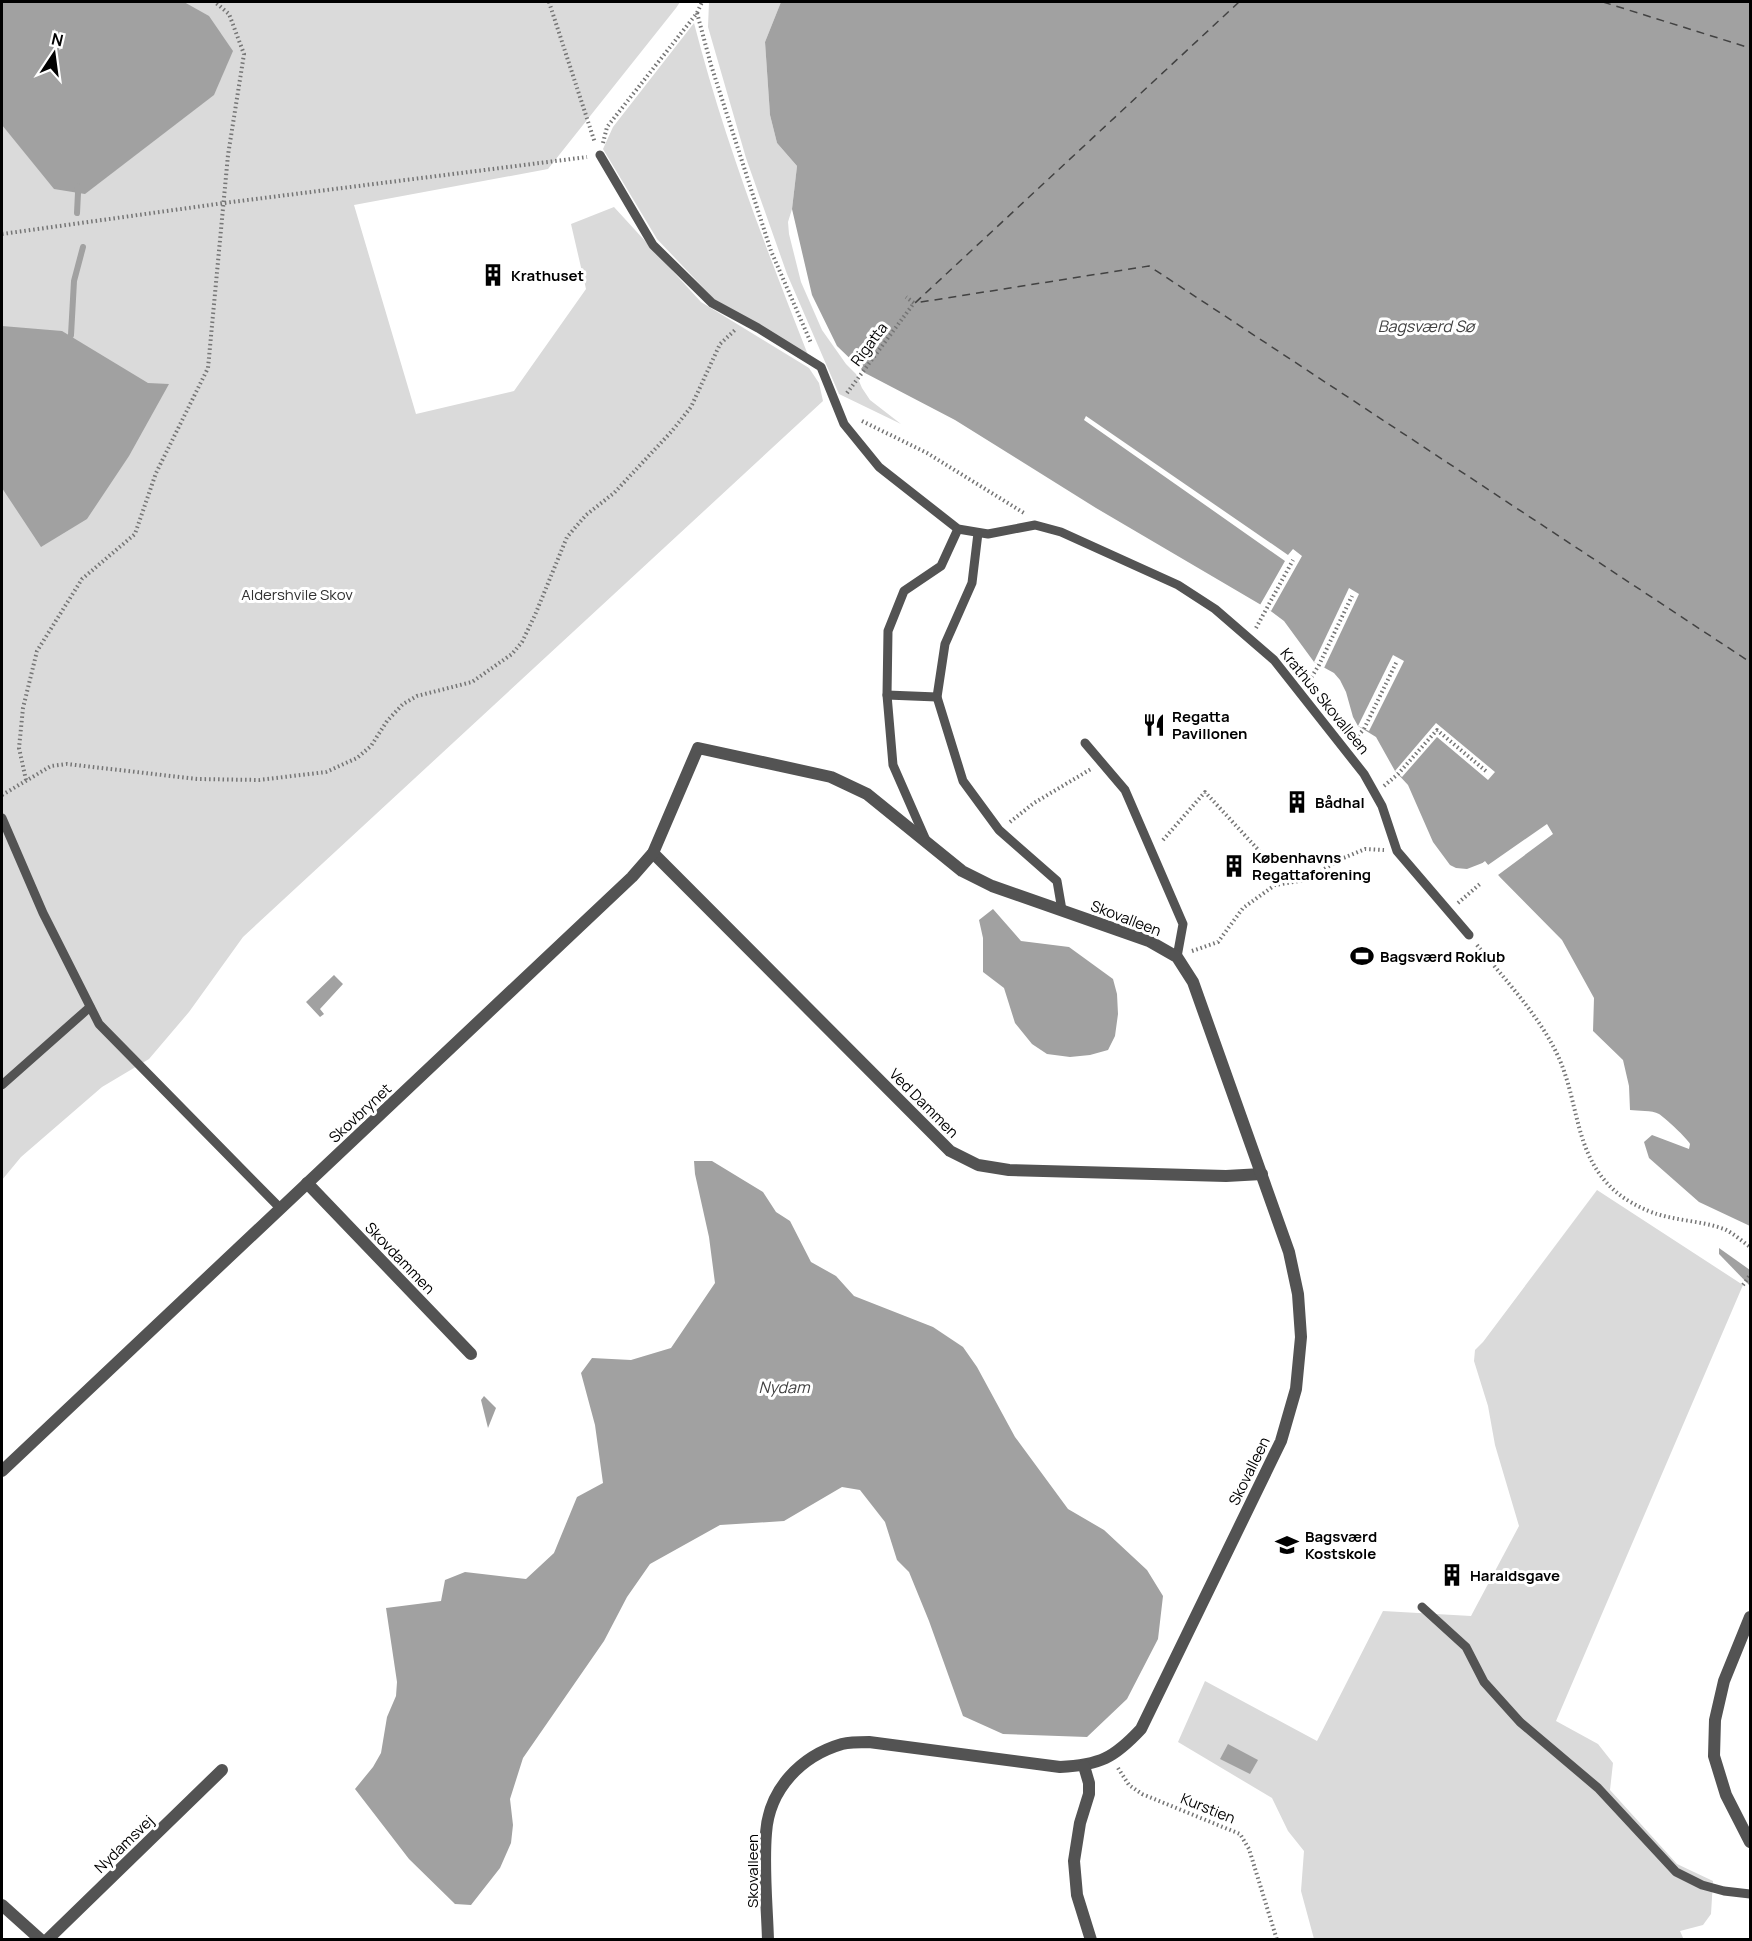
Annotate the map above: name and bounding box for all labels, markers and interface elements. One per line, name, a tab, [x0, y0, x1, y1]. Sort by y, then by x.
north arrow	[24, 24, 84, 84]
text: N	[49, 27, 65, 51]
building icon: Krathuset	[480, 262, 506, 288]
place label: Krathuset	[511, 265, 584, 286]
water label: Bagsværd Sø	[1378, 315, 1477, 337]
street label: Rigatta	[846, 318, 892, 370]
park label: Aldershvile Skov	[241, 584, 353, 605]
street label: Krathus Skovalleen	[1276, 644, 1374, 759]
place label: Regatta Pavillonen	[1172, 706, 1247, 744]
restaurant icon: Regatta Pavillonen	[1141, 712, 1167, 738]
building icon: Bådhal	[1284, 789, 1310, 815]
place label: Bådhal	[1315, 792, 1365, 813]
place label: Københavns Regattaforening	[1252, 847, 1371, 885]
building icon: Københavns Regattaforening	[1221, 853, 1247, 879]
street label: Skovalleen	[1088, 895, 1164, 941]
sports icon: Bagsværd Roklub	[1349, 943, 1375, 969]
place label: Bagsværd Roklub	[1380, 946, 1505, 967]
street label: Ved Dammen	[885, 1064, 963, 1142]
street label: Skovbrynet	[324, 1079, 396, 1147]
street label: Skovdammen	[360, 1217, 440, 1299]
water label: Nydam	[758, 1376, 811, 1398]
street label: Skovalleen	[1223, 1433, 1275, 1509]
place label: Bagsværd Kostskole	[1305, 1526, 1377, 1564]
school or university icon: Bagsværd Kostskole	[1274, 1532, 1300, 1558]
building icon: Haraldsgave	[1439, 1562, 1465, 1588]
place label: Haraldsgave	[1470, 1565, 1560, 1586]
street label: Kurstien	[1178, 1788, 1239, 1828]
street label: Nydamsvej	[90, 1810, 158, 1878]
street label: Skovalleen	[742, 1834, 763, 1908]

